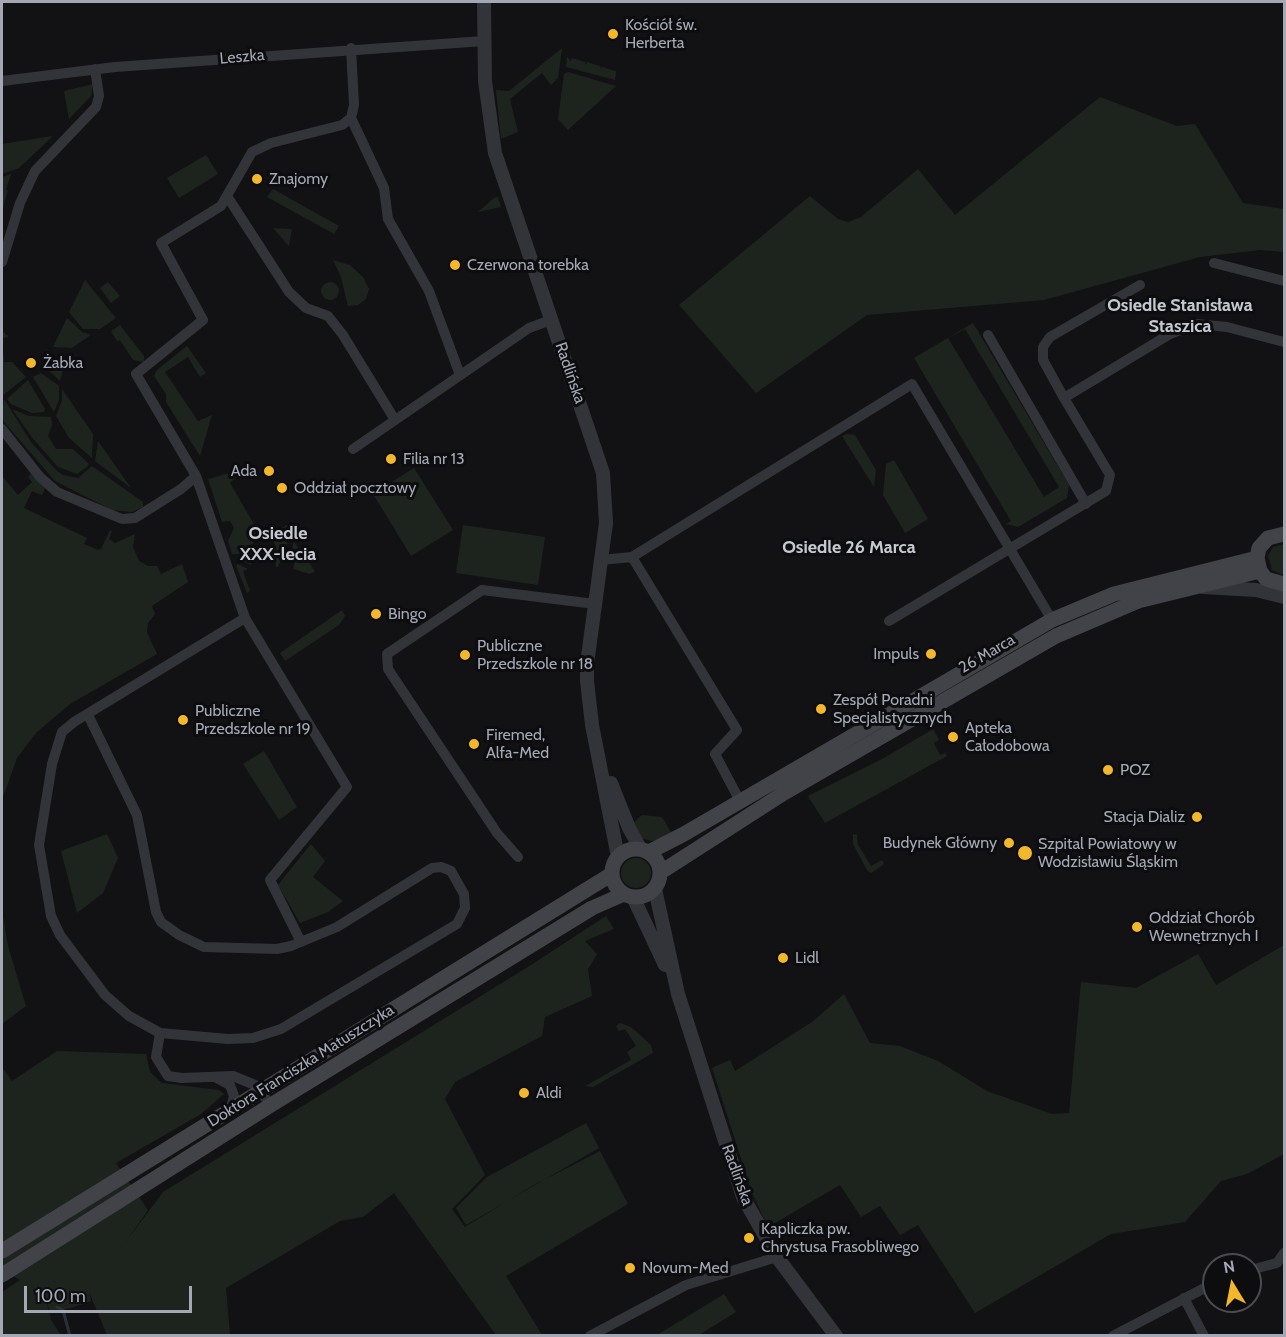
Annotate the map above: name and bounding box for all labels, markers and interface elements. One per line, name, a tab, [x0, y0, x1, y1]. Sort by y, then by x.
place label: Kościół św. Herberta	[625, 15, 697, 53]
marker: Kościół św. Herberta	[606, 27, 620, 41]
street label: Leszka	[219, 45, 265, 69]
place label: Znajomy	[269, 169, 328, 189]
marker: Znajomy	[250, 172, 264, 186]
place label: Czerwona torebka	[467, 255, 589, 275]
marker: Czerwona torebka	[448, 258, 462, 272]
district label: Osiedle Stanisława Staszica	[1107, 295, 1253, 338]
street label: Radlińska	[551, 340, 589, 406]
place label: Żabka	[43, 353, 83, 373]
marker: Żabka	[24, 356, 38, 370]
place label: Filia nr 13	[403, 449, 465, 469]
marker: Filia nr 13	[384, 452, 398, 466]
place label: Ada	[231, 461, 257, 481]
marker: Ada	[262, 464, 276, 478]
place label: Oddział pocztowy	[294, 478, 416, 498]
marker: Oddział pocztowy	[275, 481, 289, 495]
district label: Osiedle XXX-lecia	[240, 523, 316, 566]
district label: Osiedle 26 Marca	[782, 537, 916, 559]
place label: Bingo	[388, 604, 427, 624]
marker: Bingo	[369, 607, 383, 621]
street label: 26 Marca	[956, 630, 1018, 678]
place label: Publiczne Przedszkole nr 18	[477, 636, 593, 674]
place label: Impuls	[873, 644, 919, 664]
marker: Impuls	[924, 647, 938, 661]
marker: Publiczne Przedszkole nr 18	[458, 648, 472, 662]
place label: Zespół Poradni Specjalistycznych	[833, 690, 952, 728]
place label: Publiczne Przedszkole nr 19	[195, 701, 311, 739]
marker: Zespół Poradni Specjalistycznych	[814, 702, 828, 716]
marker: Publiczne Przedszkole nr 19	[176, 713, 190, 727]
place label: Apteka Całodobowa	[965, 718, 1050, 756]
place label: Firemed, Alfa-Med	[486, 725, 549, 763]
marker: Apteka Całodobowa	[946, 730, 960, 744]
marker: Firemed, Alfa-Med	[467, 737, 481, 751]
place label: POZ	[1120, 760, 1150, 780]
marker: POZ	[1101, 763, 1115, 777]
place label: Stacja Dializ	[1104, 807, 1185, 827]
marker: Stacja Dializ	[1190, 810, 1204, 824]
place label: Budynek Główny	[883, 833, 997, 853]
place label: Szpital Powiatowy w Wodzisławiu Śląskim	[1038, 834, 1178, 872]
marker: Budynek Główny	[1002, 836, 1016, 850]
marker: Szpital Powiatowy w Wodzisławiu Śląskim	[1016, 844, 1034, 862]
place label: Oddział Chorób Wewnętrznych I	[1149, 908, 1259, 946]
marker: Oddział Chorób Wewnętrznych I	[1130, 920, 1144, 934]
place label: Lidl	[795, 948, 819, 968]
marker: Lidl	[776, 951, 790, 965]
street label: Doktora Franciszka Matuszczyka	[204, 1001, 398, 1131]
place label: Aldi	[536, 1083, 562, 1103]
marker: Aldi	[517, 1086, 531, 1100]
street label: Radlińska	[717, 1142, 757, 1208]
place label: Kapliczka pw. Chrystusa Frasobliwego	[761, 1219, 919, 1257]
marker: Kapliczka pw. Chrystusa Frasobliwego	[742, 1231, 756, 1245]
north arrow	[1202, 1253, 1262, 1313]
text: N	[1222, 1256, 1236, 1277]
place label: Novum-Med	[642, 1258, 729, 1278]
marker: Novum-Med	[623, 1261, 637, 1275]
scale bar	[27, 1274, 195, 1312]
text: 100 m	[35, 1285, 86, 1307]

